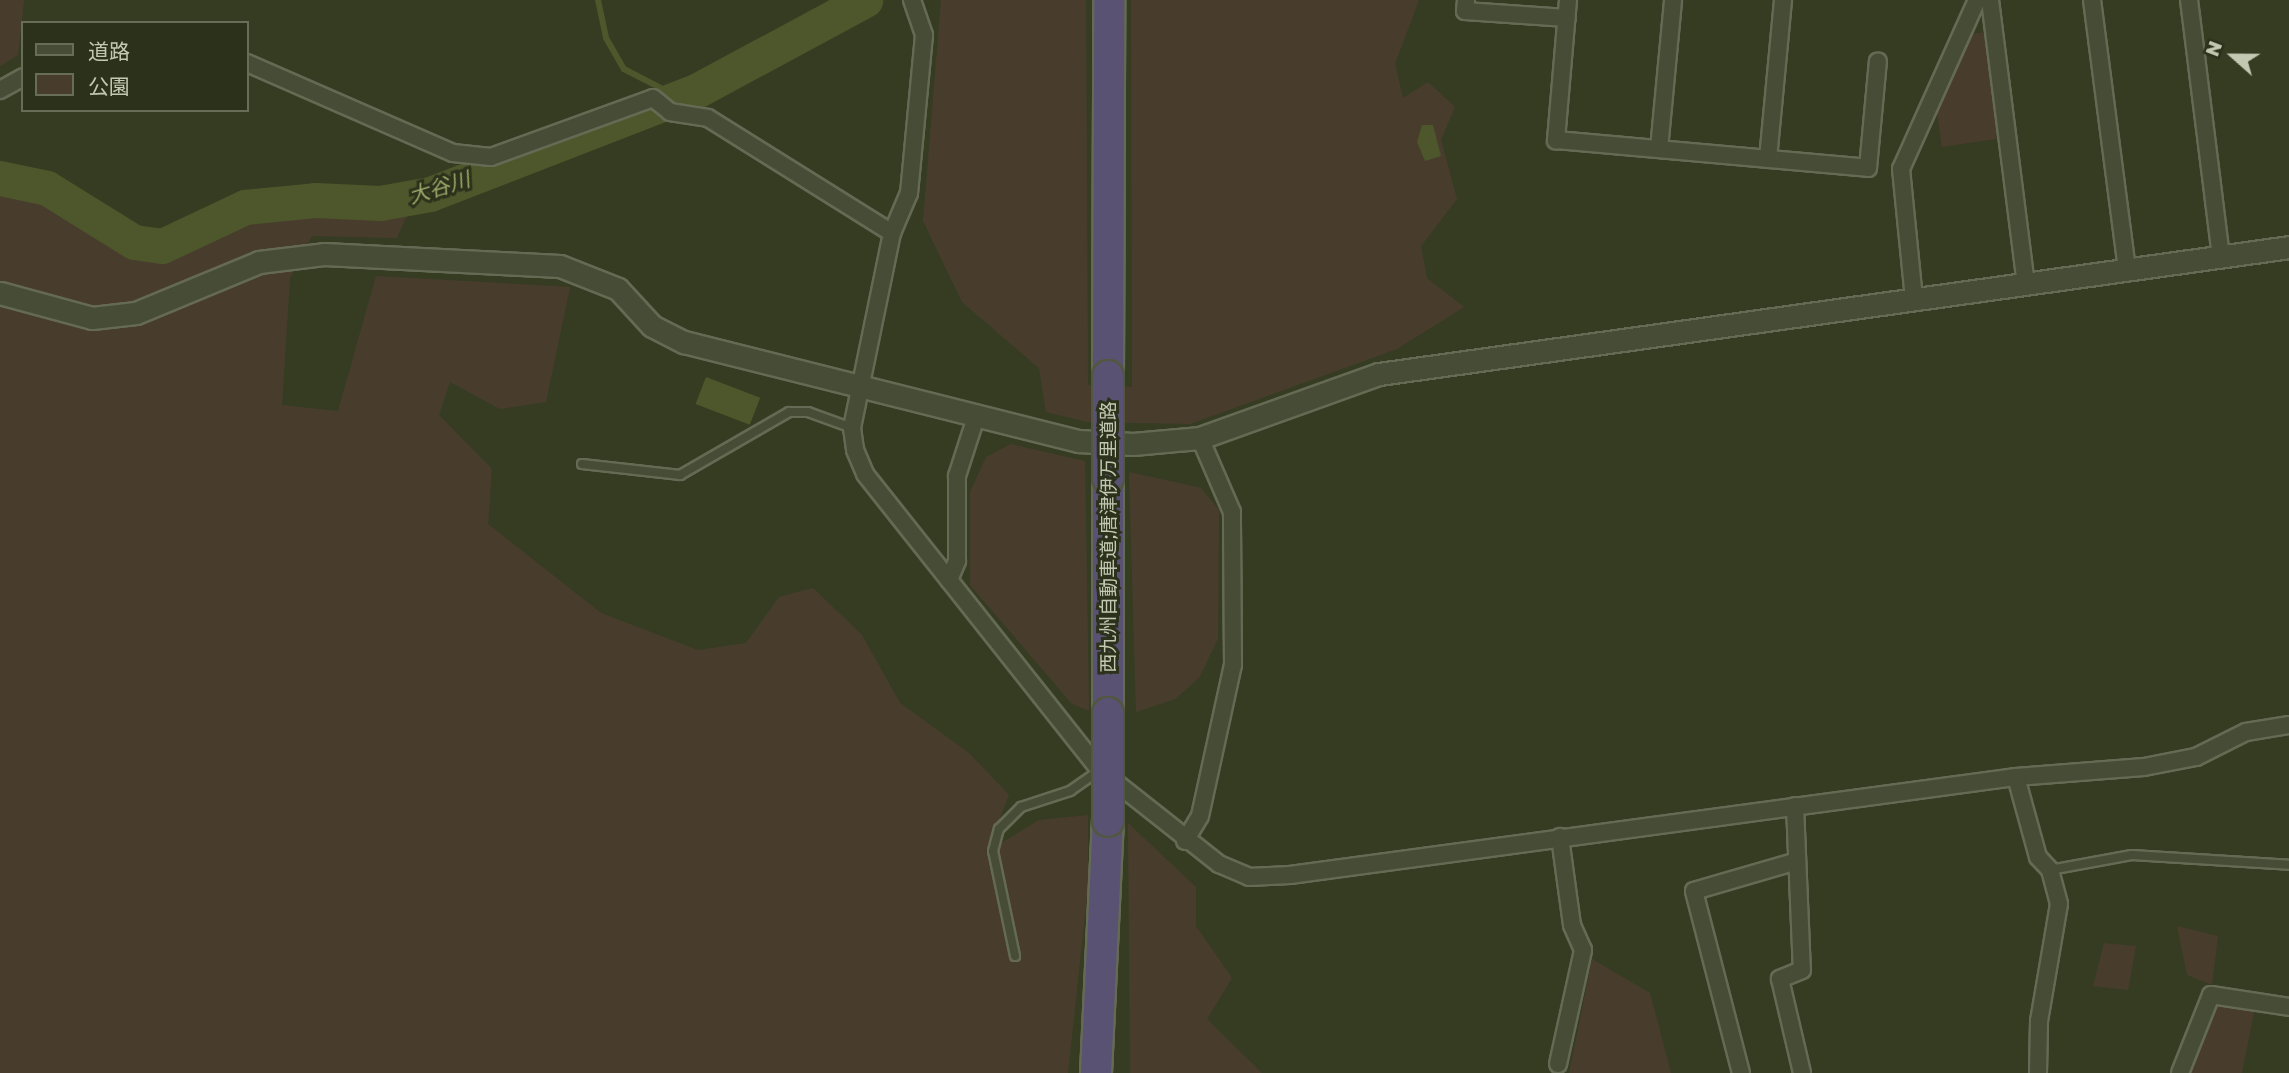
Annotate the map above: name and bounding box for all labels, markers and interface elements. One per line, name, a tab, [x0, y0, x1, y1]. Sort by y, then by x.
legend	[21, 21, 248, 112]
north arrow	[2198, 21, 2268, 91]
text: N	[2200, 37, 2226, 59]
text: 道路	[88, 38, 130, 64]
text: 公園	[88, 73, 130, 99]
water label: 大谷川	[405, 166, 473, 208]
street label: 西九州自動車道;唐津伊万里道路	[1097, 401, 1119, 673]

